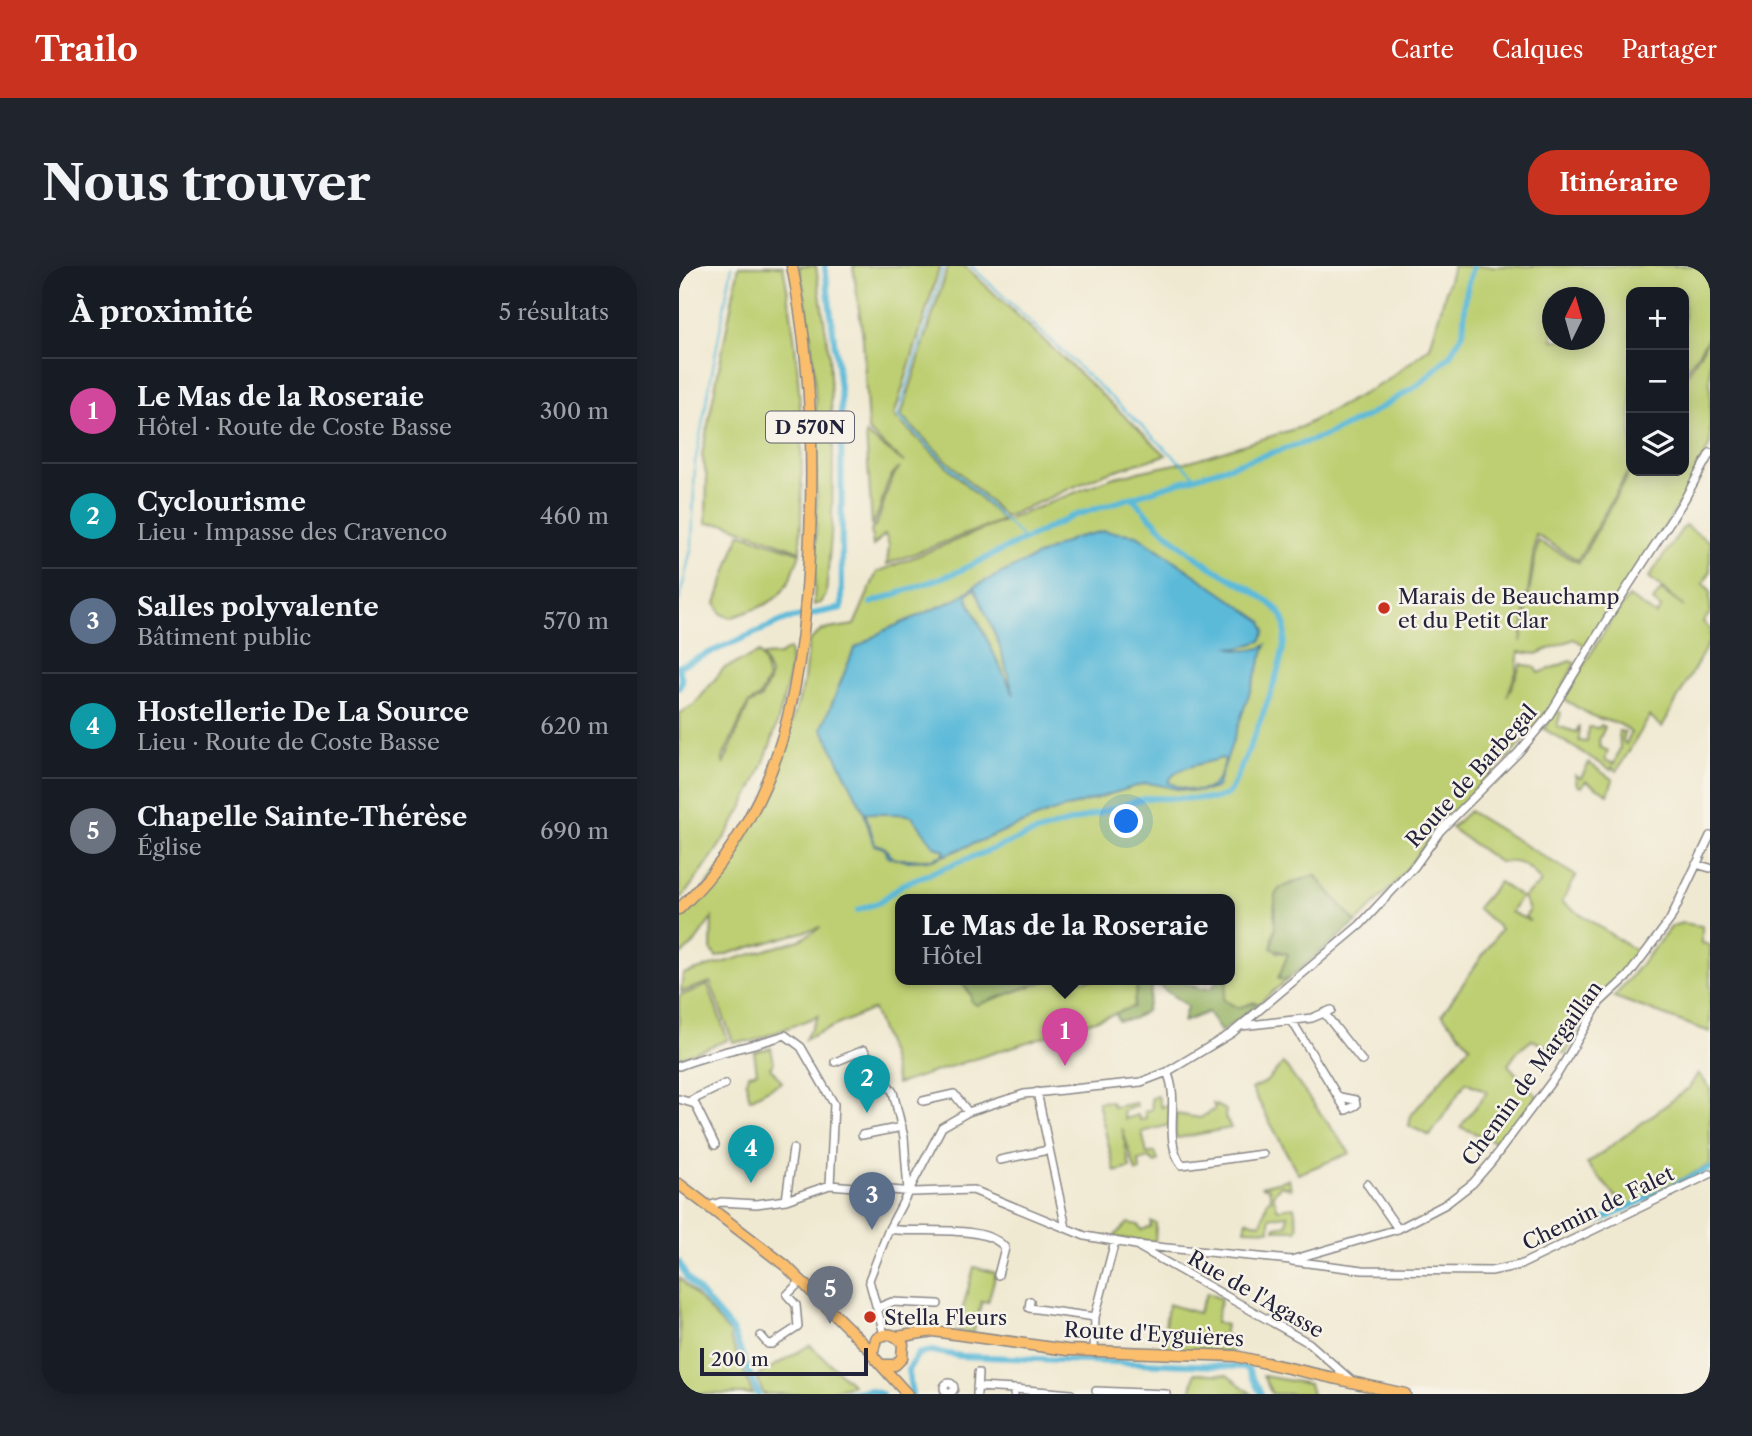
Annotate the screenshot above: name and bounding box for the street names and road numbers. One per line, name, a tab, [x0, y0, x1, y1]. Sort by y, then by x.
road number: D 570N	[766, 412, 854, 442]
street label: Route de Barbegal	[1400, 700, 1542, 852]
street label: Chemin de Margaillan	[1457, 976, 1607, 1170]
street label: Chemin de Falet	[1518, 1160, 1678, 1255]
street label: Rue de l'Agasse	[1184, 1245, 1328, 1343]
street label: Route d'Eyguières	[1063, 1317, 1245, 1351]

